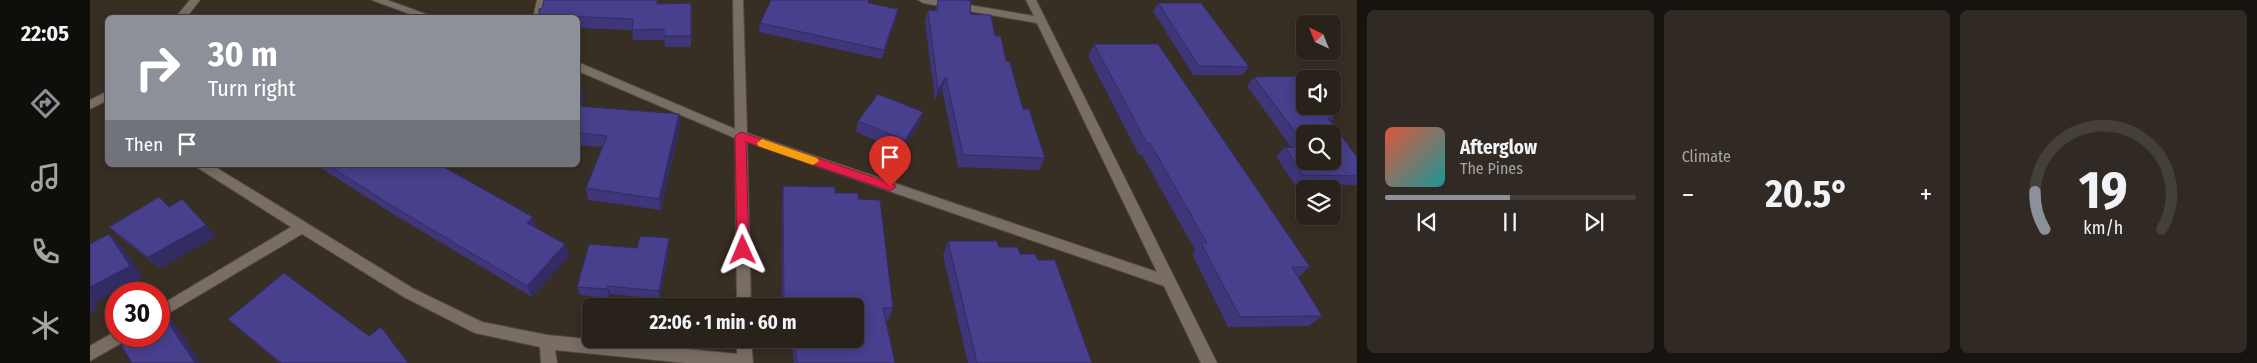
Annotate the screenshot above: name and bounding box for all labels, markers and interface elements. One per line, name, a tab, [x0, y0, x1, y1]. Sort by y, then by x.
north arrow	[1296, 15, 1341, 60]
map controls	[1296, 15, 1341, 225]
text: 22:05	[21, 20, 69, 47]
text: 30 m	[208, 33, 278, 75]
icon: right	[125, 35, 190, 100]
button: sound	[1296, 70, 1341, 115]
text: Turn right	[208, 75, 296, 102]
icon: directions	[28, 86, 63, 121]
button: search	[1296, 125, 1341, 170]
icon: arrive	[173, 130, 201, 158]
text: Then	[125, 133, 163, 156]
pin	[869, 136, 911, 187]
text: Afterglow	[1460, 136, 1537, 159]
icon: arrive	[876, 143, 904, 171]
text: Climate	[1682, 147, 1731, 166]
text: The Pines	[1460, 159, 1523, 178]
text: 19	[2079, 159, 2128, 222]
icon: music	[28, 160, 63, 195]
text: 20.5°	[1765, 171, 1849, 217]
text: −	[1682, 178, 1694, 211]
text: +	[1920, 178, 1932, 211]
button: layers	[1296, 180, 1341, 225]
icon: previous	[1413, 208, 1441, 236]
icon: pause	[1496, 208, 1524, 236]
icon: next	[1580, 208, 1608, 236]
text: km/h	[2084, 217, 2124, 239]
position arrow	[716, 223, 768, 275]
icon: phone	[28, 234, 63, 269]
speed limit sign: 30	[105, 282, 170, 347]
icon: climate	[28, 308, 63, 343]
text: 22:06 · 1 min · 60 m	[650, 311, 796, 334]

